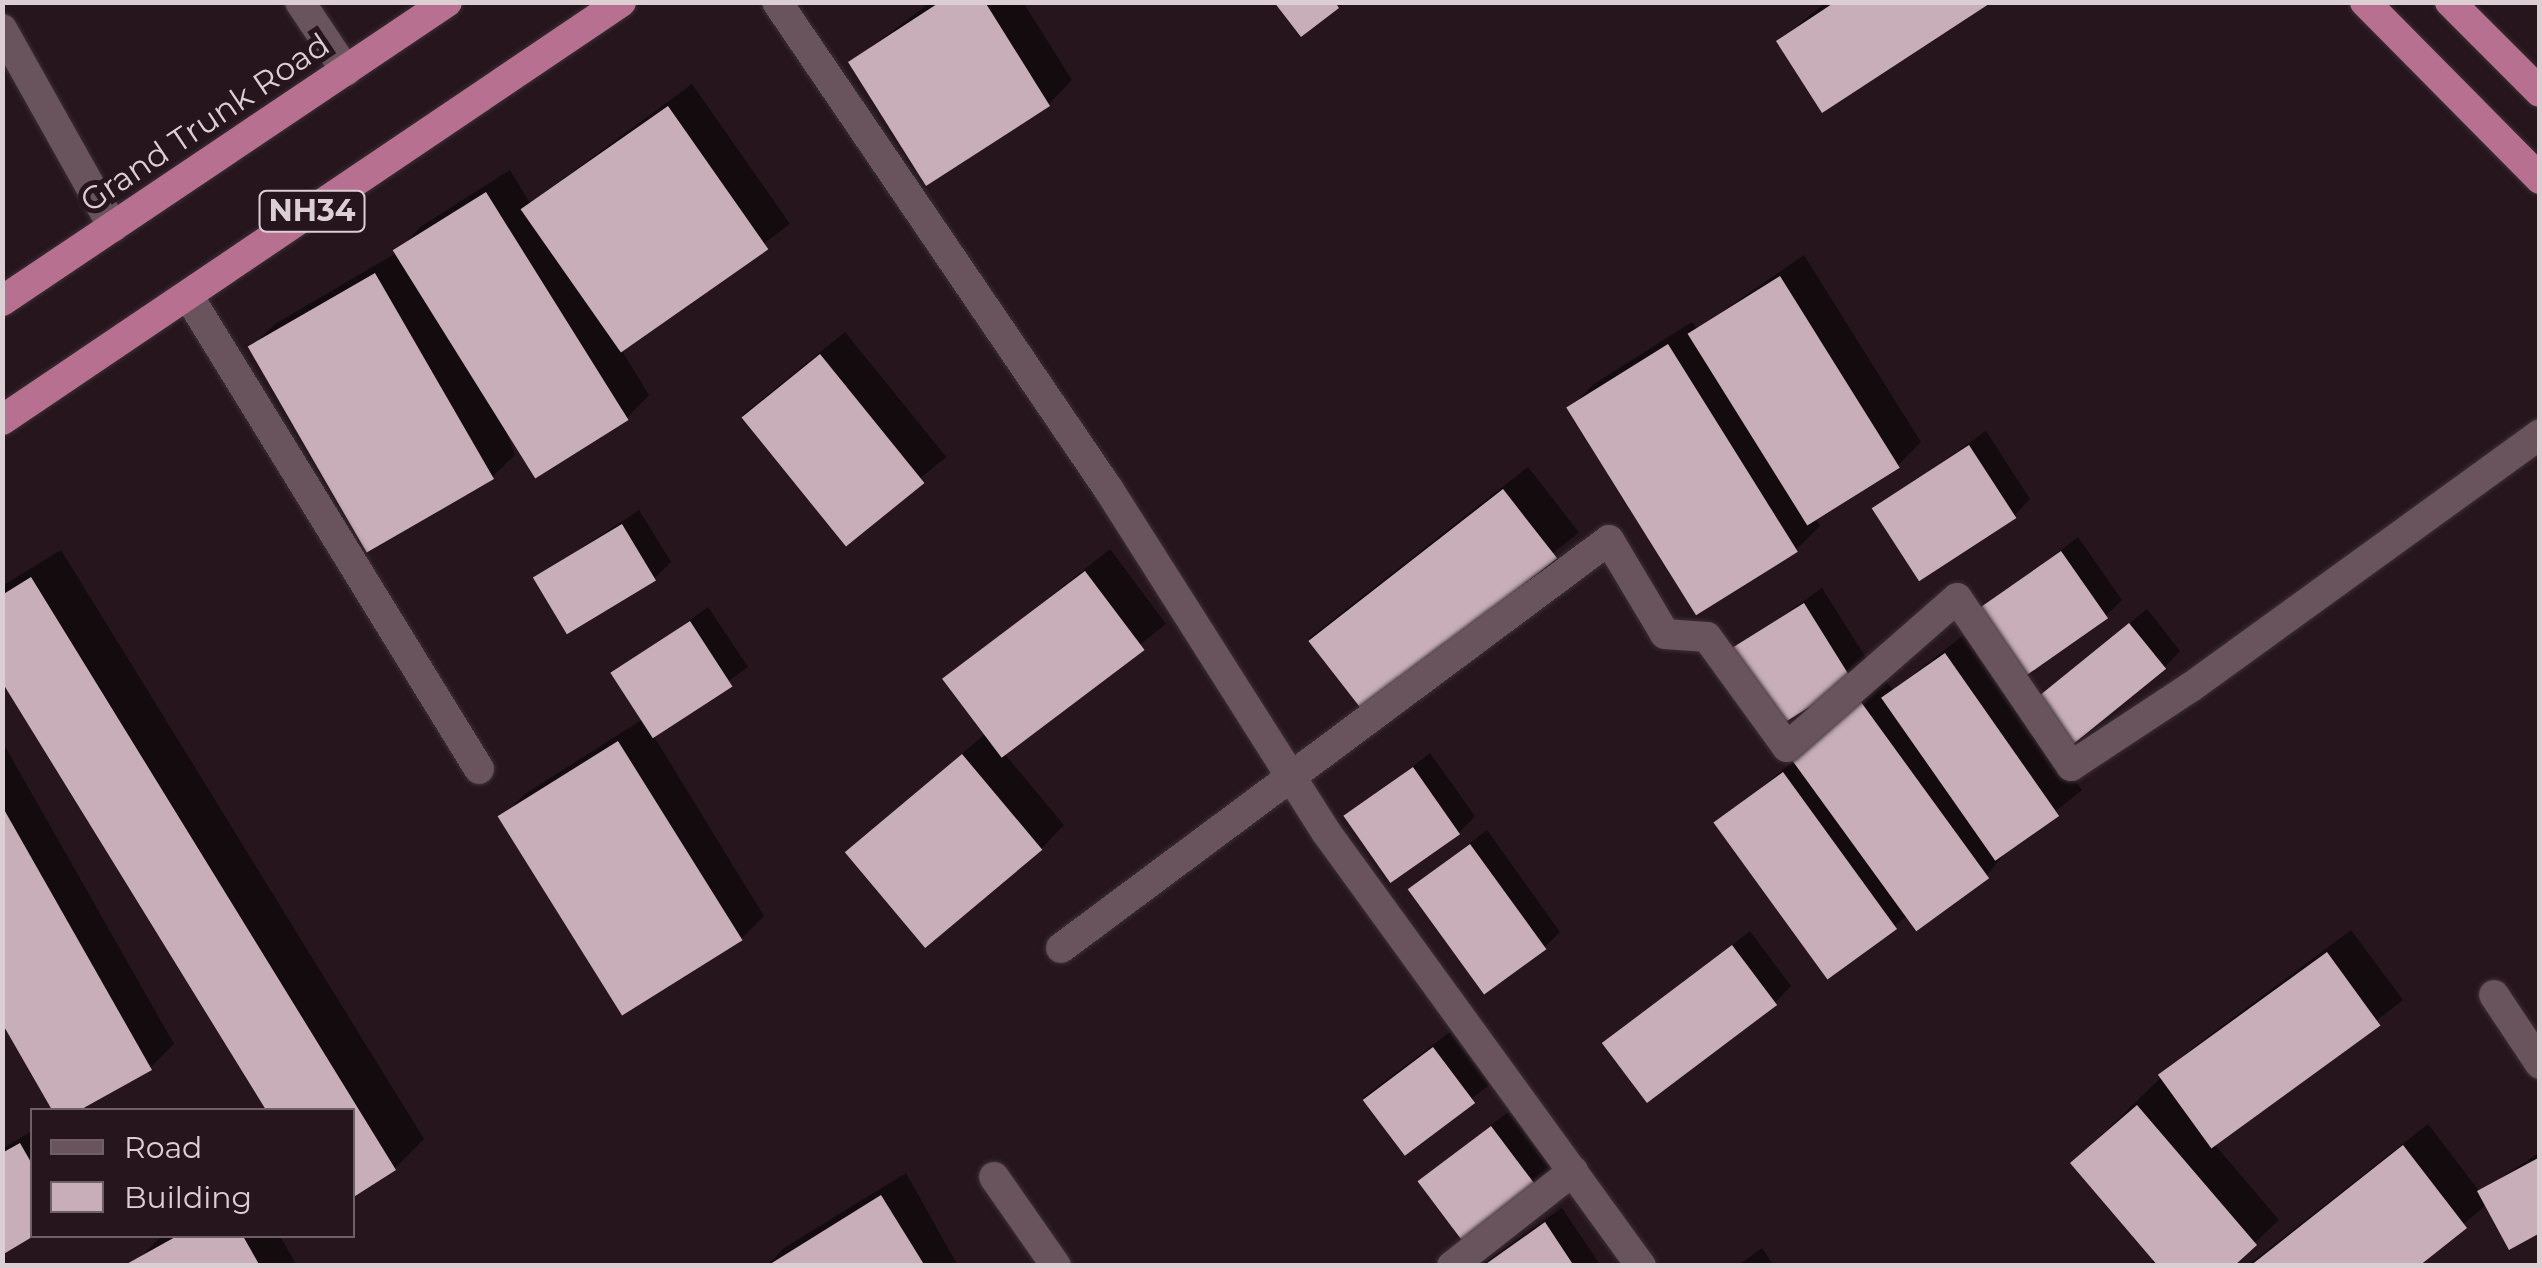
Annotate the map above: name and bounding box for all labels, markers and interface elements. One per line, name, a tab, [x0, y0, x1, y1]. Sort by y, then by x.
street label: Grand Trunk Road	[73, 25, 337, 221]
road number: NH34	[257, 186, 367, 236]
legend	[30, 1108, 355, 1238]
text: Road	[124, 1129, 202, 1166]
text: Building	[124, 1179, 252, 1216]

